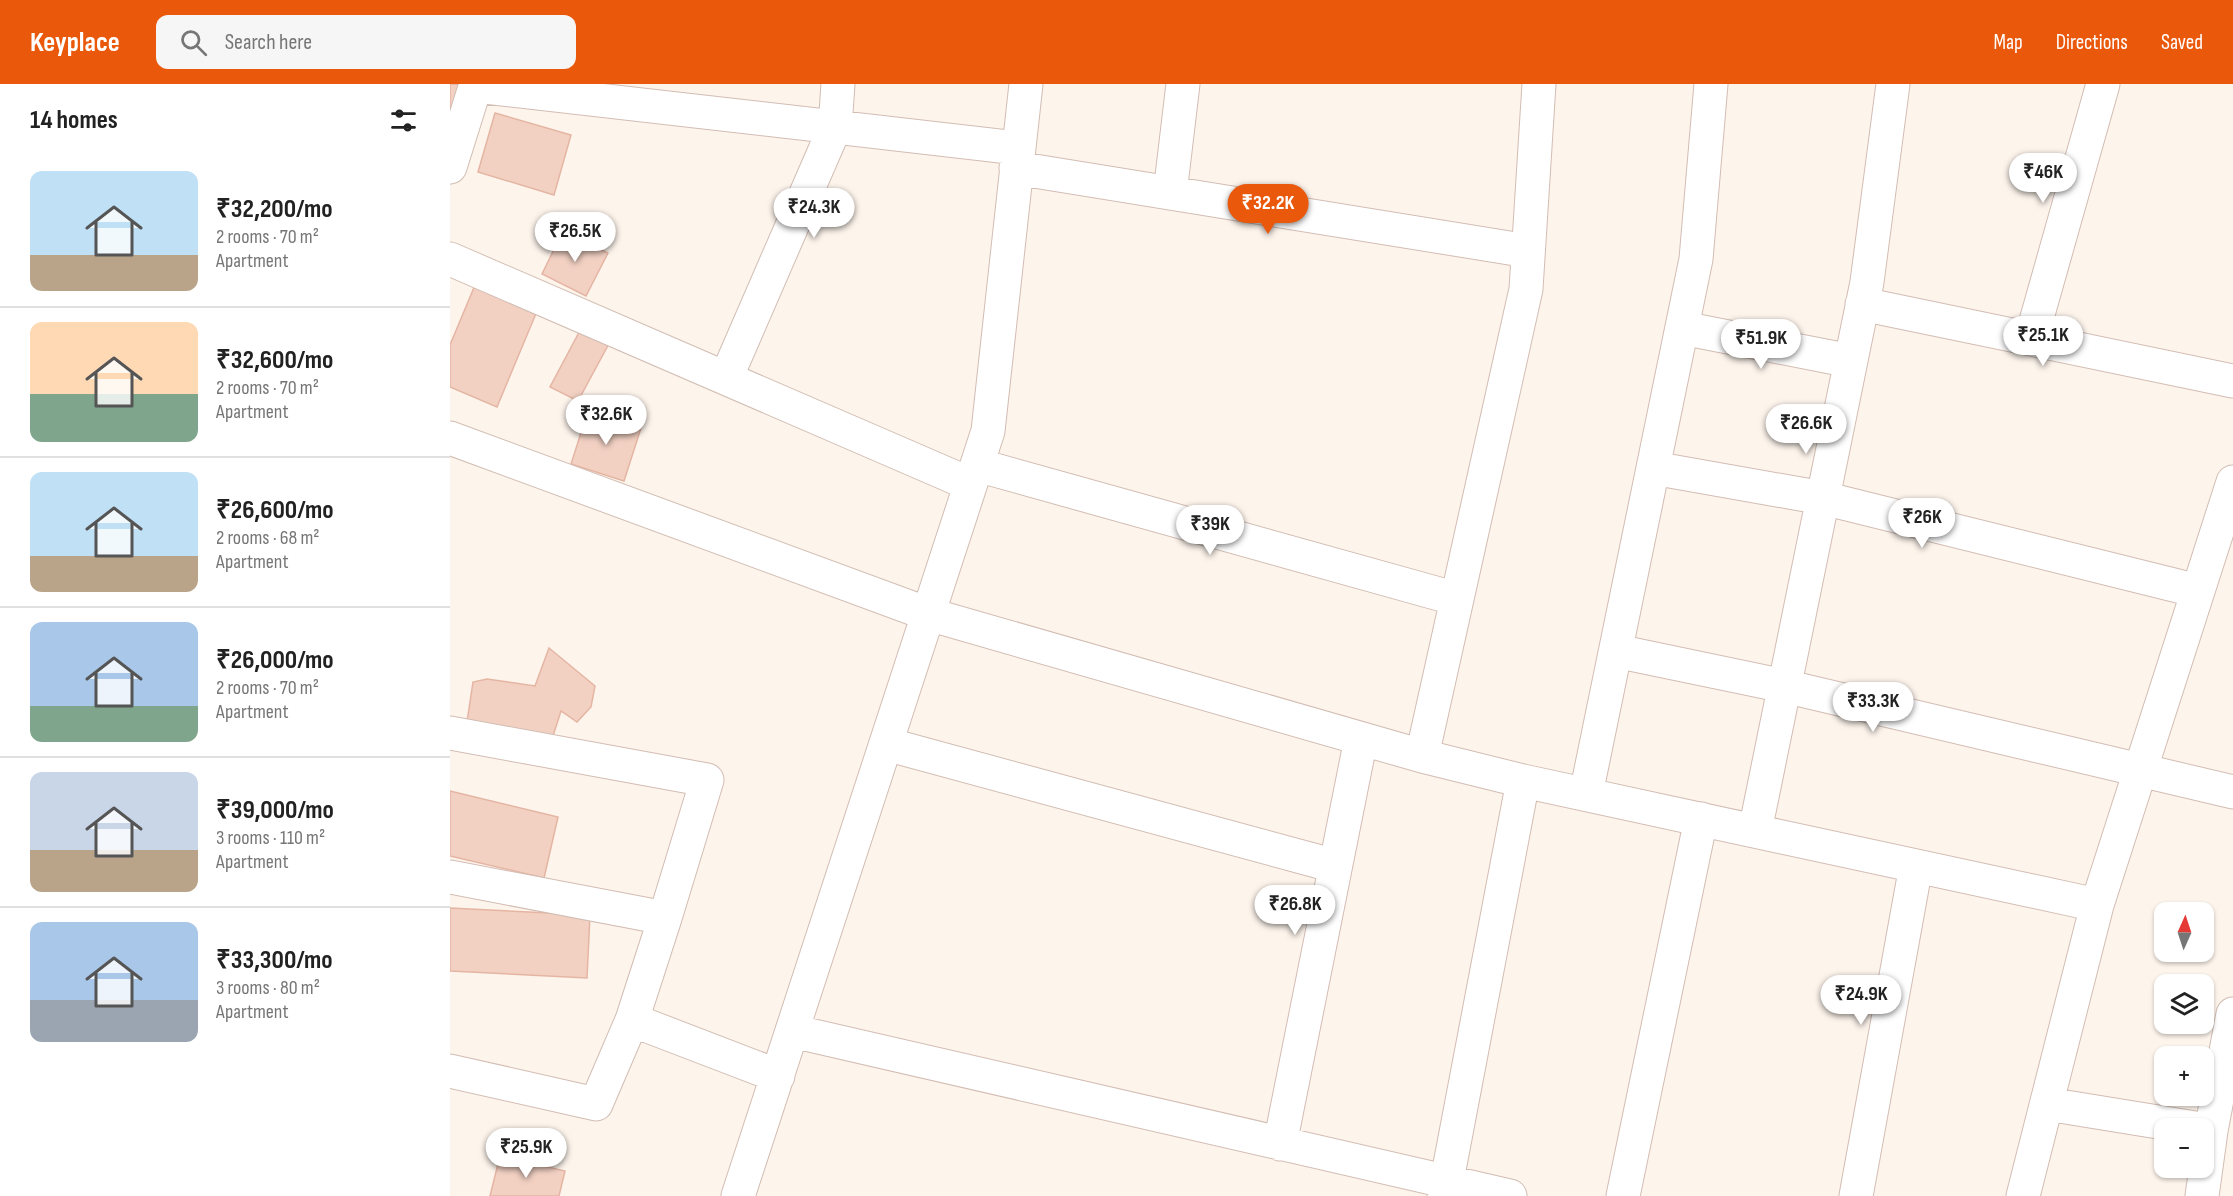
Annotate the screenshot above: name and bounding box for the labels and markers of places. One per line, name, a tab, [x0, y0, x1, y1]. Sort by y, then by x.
pin: ₹46K	[2007, 153, 2079, 204]
pin: ₹32.2K	[1219, 184, 1317, 235]
pin: ₹24.3K	[765, 188, 863, 239]
pin: ₹26.5K	[526, 212, 624, 263]
pin: ₹25.1K	[1994, 316, 2092, 367]
pin: ₹51.9K	[1712, 319, 1810, 370]
pin: ₹32.6K	[557, 395, 655, 446]
pin: ₹26.6K	[1757, 404, 1855, 455]
pin: ₹26K	[1886, 498, 1958, 549]
pin: ₹39K	[1174, 505, 1246, 556]
pin: ₹33.3K	[1824, 682, 1922, 733]
pin: ₹26.8K	[1246, 885, 1344, 936]
pin: ₹24.9K	[1812, 975, 1910, 1026]
pin: ₹25.9K	[477, 1128, 575, 1179]

